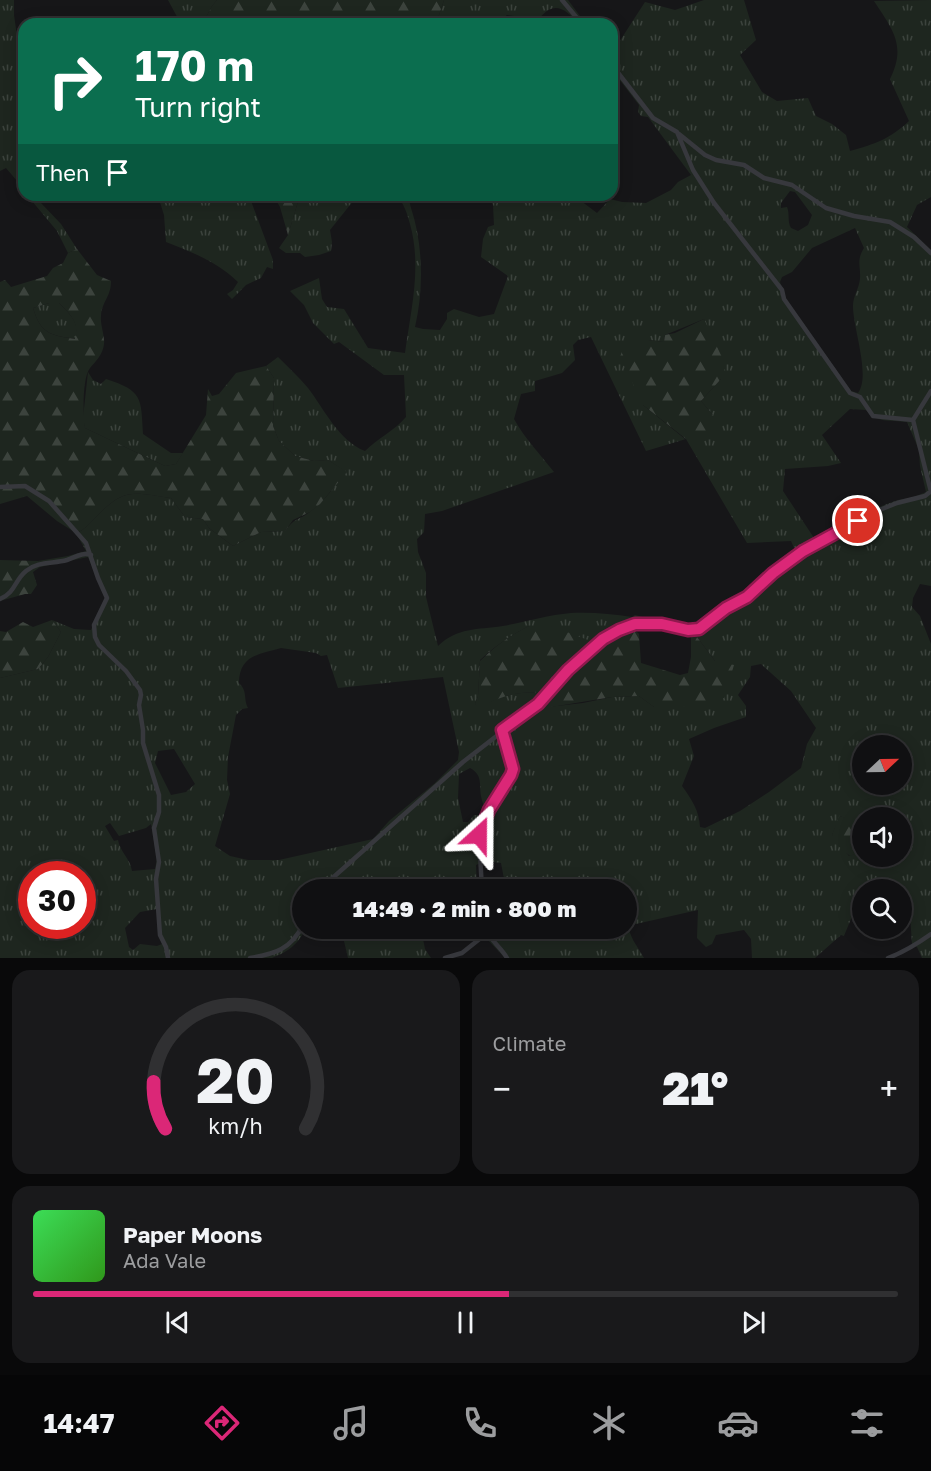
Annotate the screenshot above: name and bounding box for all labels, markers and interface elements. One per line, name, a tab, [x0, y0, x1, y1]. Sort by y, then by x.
text: 170 m	[135, 40, 254, 90]
icon: right	[36, 42, 114, 120]
text: Turn right	[135, 91, 261, 123]
icon: arrive	[101, 156, 134, 189]
text: Then	[36, 159, 89, 186]
pin	[832, 495, 883, 546]
icon: arrive	[841, 504, 874, 537]
north arrow	[852, 735, 912, 795]
map controls	[852, 735, 912, 939]
position arrow	[447, 803, 511, 867]
button: sound	[852, 807, 912, 867]
speed limit sign: 30	[18, 861, 96, 939]
button: search	[852, 879, 912, 939]
text: 14:49 · 2 min · 800 m	[353, 895, 576, 922]
text: Climate	[493, 1031, 566, 1055]
text: 20	[196, 1042, 275, 1117]
text: 21°	[662, 1061, 728, 1115]
text: −	[493, 1069, 511, 1108]
text: +	[880, 1069, 898, 1108]
text: km/h	[208, 1113, 263, 1139]
text: Paper Moons	[123, 1221, 262, 1248]
text: Ada Vale	[123, 1248, 206, 1272]
icon: previous	[161, 1306, 194, 1339]
icon: pause	[449, 1306, 482, 1339]
icon: next	[737, 1306, 770, 1339]
icon: directions	[201, 1402, 243, 1444]
icon: music	[330, 1402, 372, 1444]
icon: phone	[459, 1402, 501, 1444]
icon: climate	[588, 1402, 630, 1444]
icon: car	[717, 1402, 759, 1444]
icon: filters	[846, 1402, 888, 1444]
text: 14:47	[43, 1407, 114, 1439]

